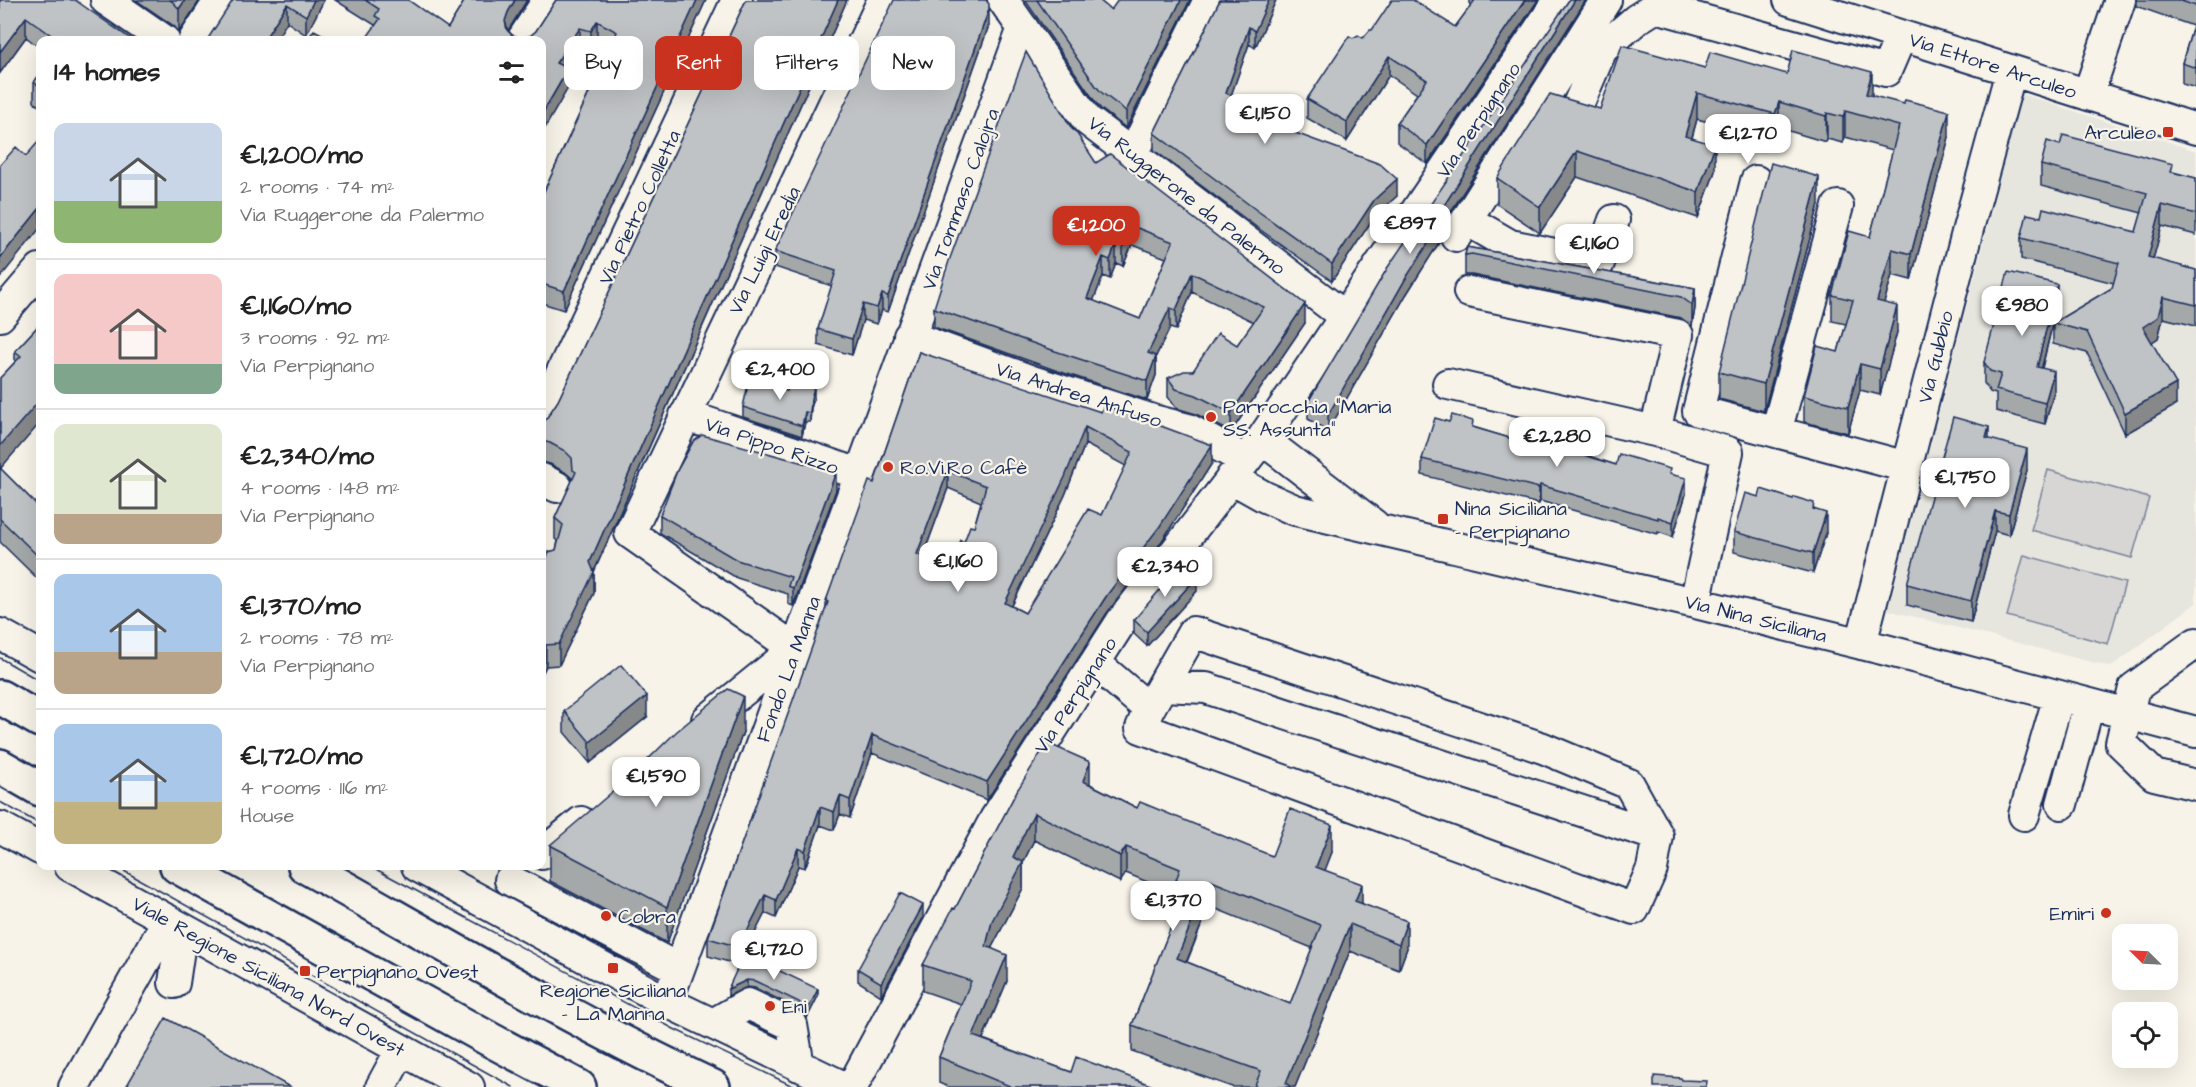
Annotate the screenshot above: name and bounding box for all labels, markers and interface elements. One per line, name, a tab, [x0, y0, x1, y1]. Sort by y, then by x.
street label: Via Ettore Arculeo	[1905, 26, 2080, 106]
chip: Buy	[564, 36, 643, 90]
chip: Rent	[655, 36, 742, 90]
chip: Filters	[754, 36, 859, 90]
chip: New	[871, 36, 955, 90]
text: 14 homes	[54, 54, 160, 90]
icon: filters	[495, 56, 528, 89]
street label: Via Perpignano	[1430, 57, 1529, 185]
pin: €1,150	[1216, 94, 1314, 145]
text: €1,150	[1239, 99, 1291, 127]
street label: Via Tommaso Calojra	[915, 105, 1007, 294]
street label: Via Ruggerone da Palermo	[1081, 110, 1291, 283]
pin: €1,270	[1699, 114, 1797, 165]
text: €1,270	[1719, 119, 1777, 147]
place label: Arculeo	[2084, 119, 2156, 147]
marker: Arculeo	[2161, 125, 2175, 139]
street label: Via Pietro Colletta	[592, 126, 688, 289]
text: €1,200/mo	[240, 137, 363, 173]
icon: home	[102, 147, 174, 219]
text: 2 rooms · 74 m²	[240, 173, 394, 201]
street label: Via Luigi Eredia	[722, 182, 809, 320]
text: Via Ruggerone da Palermo	[240, 201, 484, 229]
pin: €897	[1374, 204, 1446, 255]
pin: €1,200	[1047, 206, 1145, 257]
text: €897	[1384, 209, 1436, 237]
text: €1,200	[1067, 211, 1125, 239]
pin: €1,160	[1545, 224, 1643, 275]
text: €1,160	[1569, 229, 1619, 257]
pin: €980	[1986, 286, 2058, 337]
text: €1,160/mo	[240, 288, 351, 324]
text: €980	[1996, 291, 2048, 319]
icon: home	[102, 298, 174, 370]
street label: Via Gubbio	[1911, 308, 1961, 406]
text: 3 rooms · 92 m²	[240, 324, 390, 352]
pin: €2,400	[731, 350, 829, 401]
text: Via Perpignano	[240, 352, 374, 380]
text: €2,400	[745, 355, 815, 383]
street label: Via Andrea Anfuso	[992, 355, 1165, 435]
place label: Parrocchia "Maria SS. Assunta"	[1223, 393, 1391, 444]
street label: Via Pippo Rizzo	[701, 410, 842, 482]
marker: Parrocchia "Maria SS. Assunta"	[1204, 410, 1218, 424]
pin: €2,280	[1508, 417, 1606, 468]
text: €2,280	[1523, 422, 1591, 450]
text: €2,340/mo	[240, 438, 374, 474]
icon: home	[102, 448, 174, 520]
place label: Ro.Vi.Ro Cafè	[900, 454, 1027, 482]
pin: €1,750	[1916, 458, 2014, 509]
marker: Ro.Vi.Ro Cafè	[881, 460, 895, 474]
text: €1,750	[1934, 463, 1996, 491]
text: 4 rooms · 148 m²	[240, 474, 400, 502]
place label: Nina Siciliana - Perpignano	[1455, 495, 1570, 547]
text: Via Perpignano	[240, 502, 374, 530]
marker: Nina Siciliana - Perpignano	[1436, 512, 1450, 526]
pin: €1,160	[909, 542, 1007, 593]
text: €1,160	[933, 547, 983, 575]
pin: €2,340	[1116, 547, 1214, 598]
text: €2,340	[1131, 552, 1199, 580]
text: €1,370/mo	[240, 588, 361, 624]
street label: Via Nina Siciliana	[1682, 588, 1830, 650]
street label: Fondo La Manna	[750, 592, 828, 746]
icon: home	[102, 598, 174, 670]
text: 2 rooms · 78 m²	[240, 624, 394, 652]
street label: Via Perpignano	[1028, 632, 1125, 760]
text: Via Perpignano	[240, 652, 374, 680]
text: €1,720/mo	[240, 738, 363, 774]
icon: home	[102, 748, 174, 820]
pin: €1,590	[607, 757, 705, 808]
text: €1,590	[626, 762, 686, 790]
text: 4 rooms · 116 m²	[240, 774, 388, 802]
text: House	[240, 802, 294, 830]
pin: €1,370	[1124, 881, 1222, 932]
text: €1,370	[1144, 886, 1202, 914]
street label: Viale Regione Siciliana Nord Ovest	[127, 890, 410, 1065]
place label: Emiri	[2050, 900, 2094, 928]
place label: Cobra	[618, 903, 676, 931]
marker: Emiri	[2099, 906, 2113, 920]
marker: Cobra	[599, 909, 613, 923]
north arrow	[2112, 924, 2178, 990]
map controls	[2112, 924, 2178, 1068]
pin: €1,720	[725, 930, 823, 981]
text: €1,720	[745, 935, 803, 963]
place label: Perpignano Ovest	[317, 958, 478, 987]
marker: Regione Siciliana - La Manna	[606, 961, 620, 975]
marker: Perpignano Ovest	[298, 964, 312, 978]
place label: Regione Siciliana - La Manna	[540, 977, 686, 1028]
place label: Eni	[782, 993, 807, 1021]
marker: Eni	[763, 999, 777, 1013]
button: locate	[2112, 1002, 2178, 1068]

